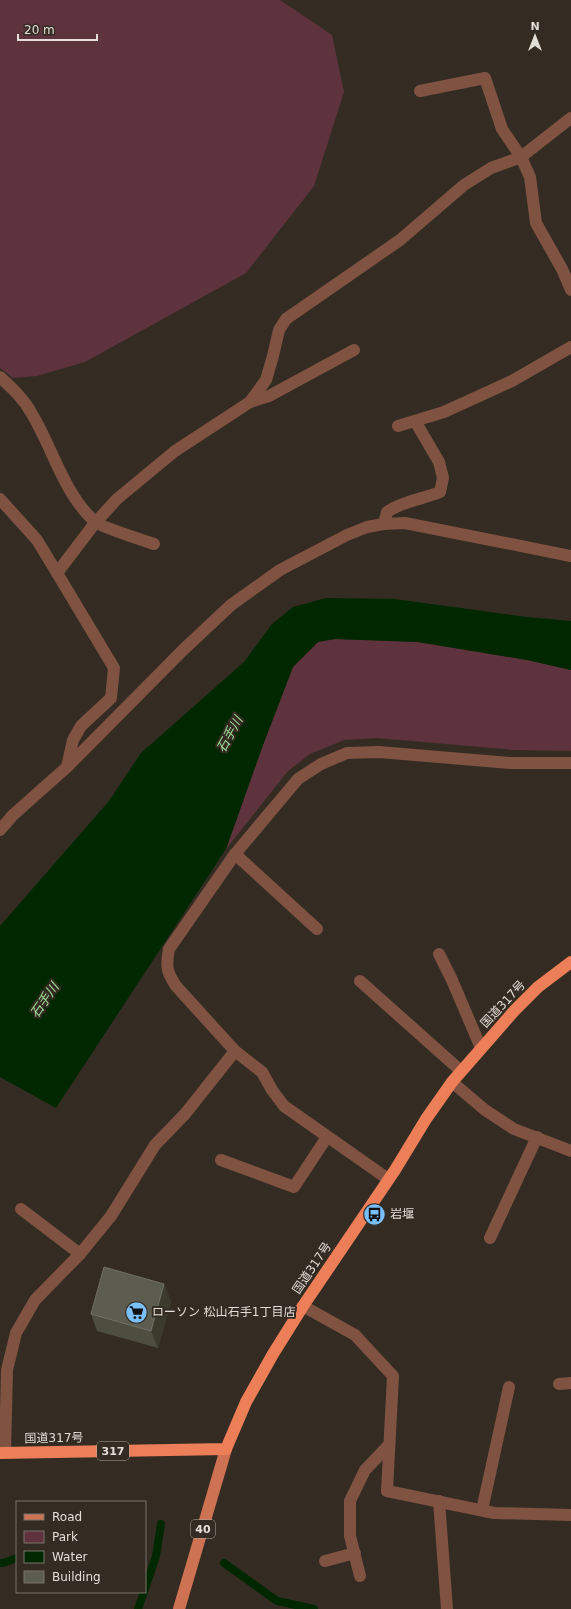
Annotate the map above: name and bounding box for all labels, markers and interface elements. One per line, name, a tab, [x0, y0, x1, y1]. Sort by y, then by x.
scale bar	[18, 16, 97, 42]
north arrow	[515, 16, 555, 56]
text: N	[530, 20, 540, 33]
text: 20 m	[24, 23, 55, 37]
water label: 石手川	[213, 712, 246, 755]
water label: 石手川	[27, 978, 63, 1021]
street label: 国道317号	[478, 978, 528, 1030]
bus stop icon: 岩堰	[361, 1201, 387, 1227]
place label: 岩堰	[390, 1207, 414, 1221]
street label: 国道317号	[290, 1240, 334, 1296]
supermarket icon: ローソン 松山石手1丁目店	[123, 1299, 149, 1325]
place label: ローソン 松山石手1丁目店	[152, 1305, 295, 1319]
street label: 国道317号	[24, 1430, 84, 1446]
road number: 317	[97, 1442, 129, 1460]
legend	[16, 1501, 146, 1593]
text: Road	[52, 1510, 82, 1524]
road number: 40	[191, 1520, 215, 1538]
text: Park	[52, 1530, 78, 1544]
text: Water	[52, 1550, 88, 1564]
text: Building	[52, 1570, 101, 1584]

